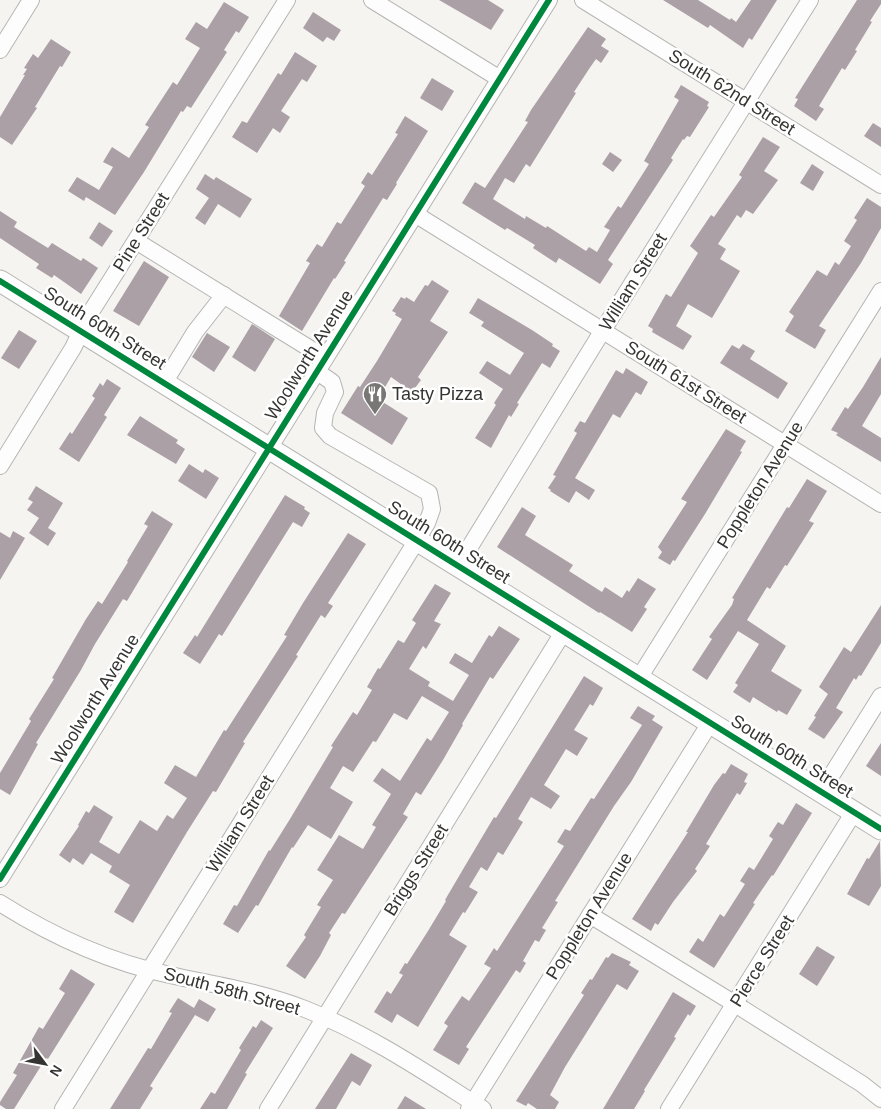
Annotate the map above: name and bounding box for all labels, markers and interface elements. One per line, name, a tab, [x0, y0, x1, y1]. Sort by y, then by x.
street label: South 62nd Street	[665, 45, 799, 139]
street label: Pine Street	[109, 189, 173, 275]
street label: William Street	[595, 230, 671, 334]
street label: South 60th Street	[40, 282, 170, 374]
street label: Woolworth Avenue	[261, 286, 357, 424]
street label: South 61st Street	[622, 337, 750, 427]
restaurant icon: Tasty Pizza	[362, 381, 388, 415]
place label: Tasty Pizza	[392, 384, 484, 404]
street label: Poppleton Avenue	[713, 418, 807, 552]
street label: South 60th Street	[384, 496, 514, 588]
street label: Woolworth Avenue	[47, 630, 143, 768]
street label: South 60th Street	[727, 710, 857, 802]
street label: William Street	[202, 772, 278, 876]
street label: Briggs Street	[380, 821, 452, 919]
street label: Poppleton Avenue	[542, 849, 636, 983]
street label: Pierce Street	[726, 912, 798, 1010]
street label: South 58th Street	[162, 963, 302, 1019]
north arrow	[20, 1039, 70, 1089]
text: N	[47, 1062, 65, 1079]

